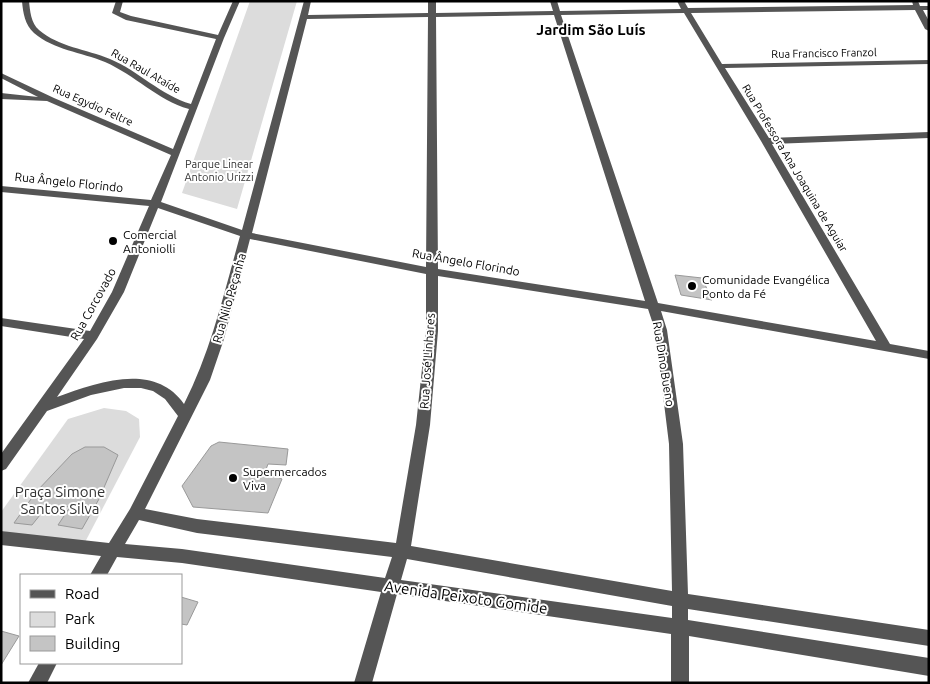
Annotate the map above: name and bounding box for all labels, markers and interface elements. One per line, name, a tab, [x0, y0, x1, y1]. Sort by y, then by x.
district label: Jardim São Luís	[536, 21, 646, 38]
street label: Rua Raul Ataíde	[109, 46, 183, 96]
street label: Rua Francisco Franzol	[771, 46, 877, 60]
street label: Rua Egydio Feltre	[51, 82, 135, 128]
street label: Rua Professora Ana Joaquina de Aguiar	[740, 82, 850, 255]
park label: Parque Linear Antonio Urizzi	[184, 158, 254, 183]
street label: Rua Ângelo Florindo	[14, 170, 124, 194]
place label: Comercial Antoniolli	[123, 228, 177, 255]
marker: Comercial Antoniolli	[107, 235, 119, 247]
street label: Rua Ângelo Florindo	[411, 246, 521, 278]
street label: Rua Nilo Peçanha	[210, 252, 248, 344]
street label: Rua Corcovado	[68, 266, 118, 342]
place label: Comunidade Evangélica Ponto da Fé	[702, 273, 830, 300]
marker: Comunidade Evangélica Ponto da Fé	[686, 280, 698, 292]
street label: Rua José Linhares	[417, 313, 437, 409]
street label: Rua Dino Bueno	[651, 320, 677, 408]
place label: Supermercados Viva	[243, 465, 327, 492]
marker: Supermercados Viva	[227, 472, 239, 484]
park label: Praça Simone Santos Silva	[15, 483, 105, 517]
legend	[20, 574, 182, 664]
street label: Avenida Peixoto Gomide	[383, 577, 549, 617]
text: Road	[65, 585, 100, 602]
text: Park	[65, 610, 95, 627]
text: Building	[65, 635, 120, 652]

